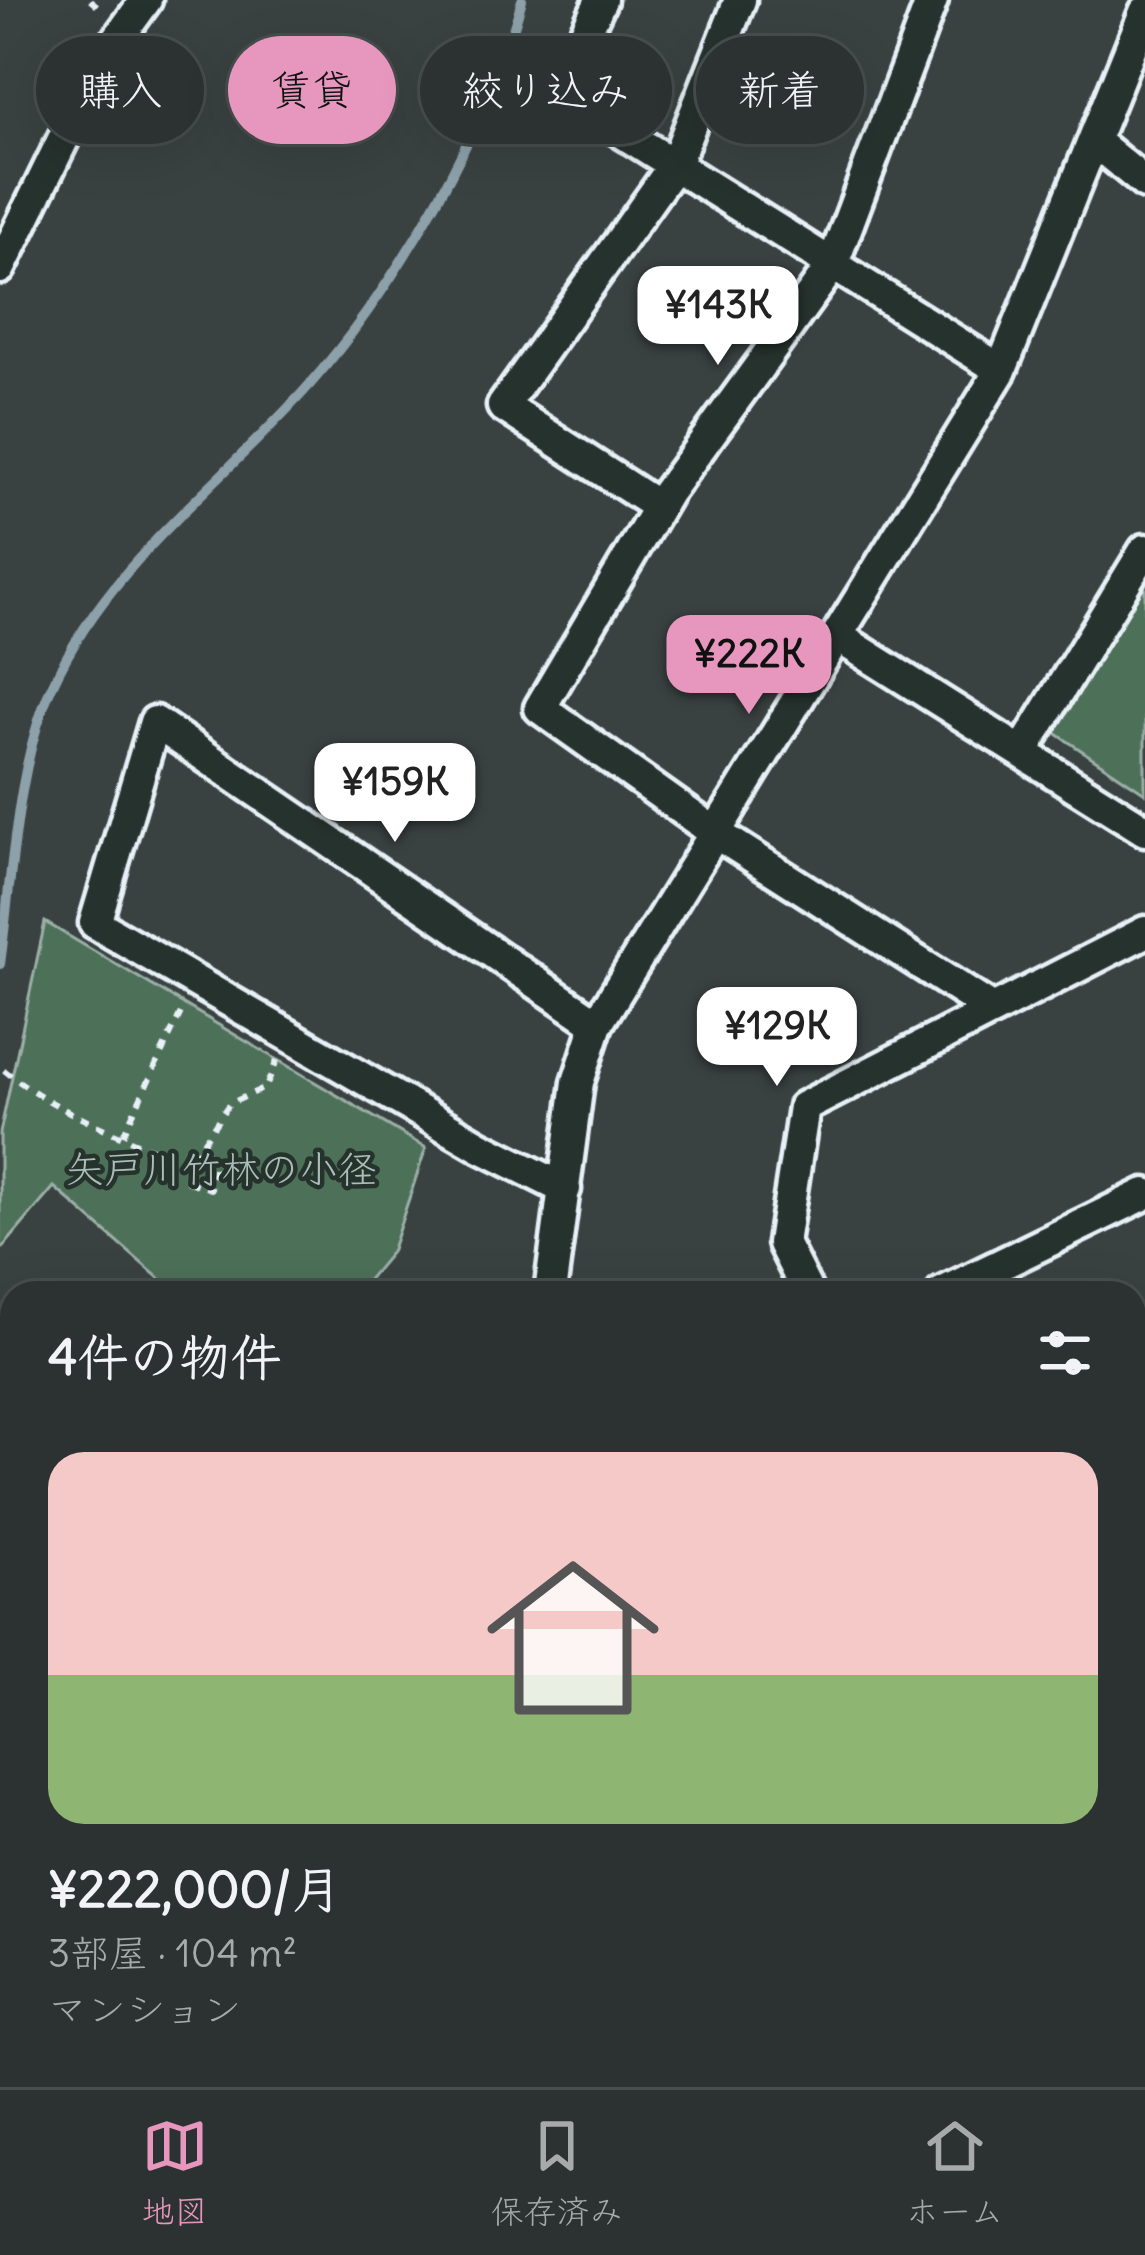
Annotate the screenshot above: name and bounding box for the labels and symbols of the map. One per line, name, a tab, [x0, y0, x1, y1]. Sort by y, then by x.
pin: ¥143K	[634, 266, 802, 368]
pin: ¥222K	[665, 615, 833, 717]
pin: ¥159K	[311, 743, 479, 845]
pin: ¥129K	[693, 987, 861, 1089]
park label: 矢戸川竹林の小径	[65, 1145, 377, 1194]

